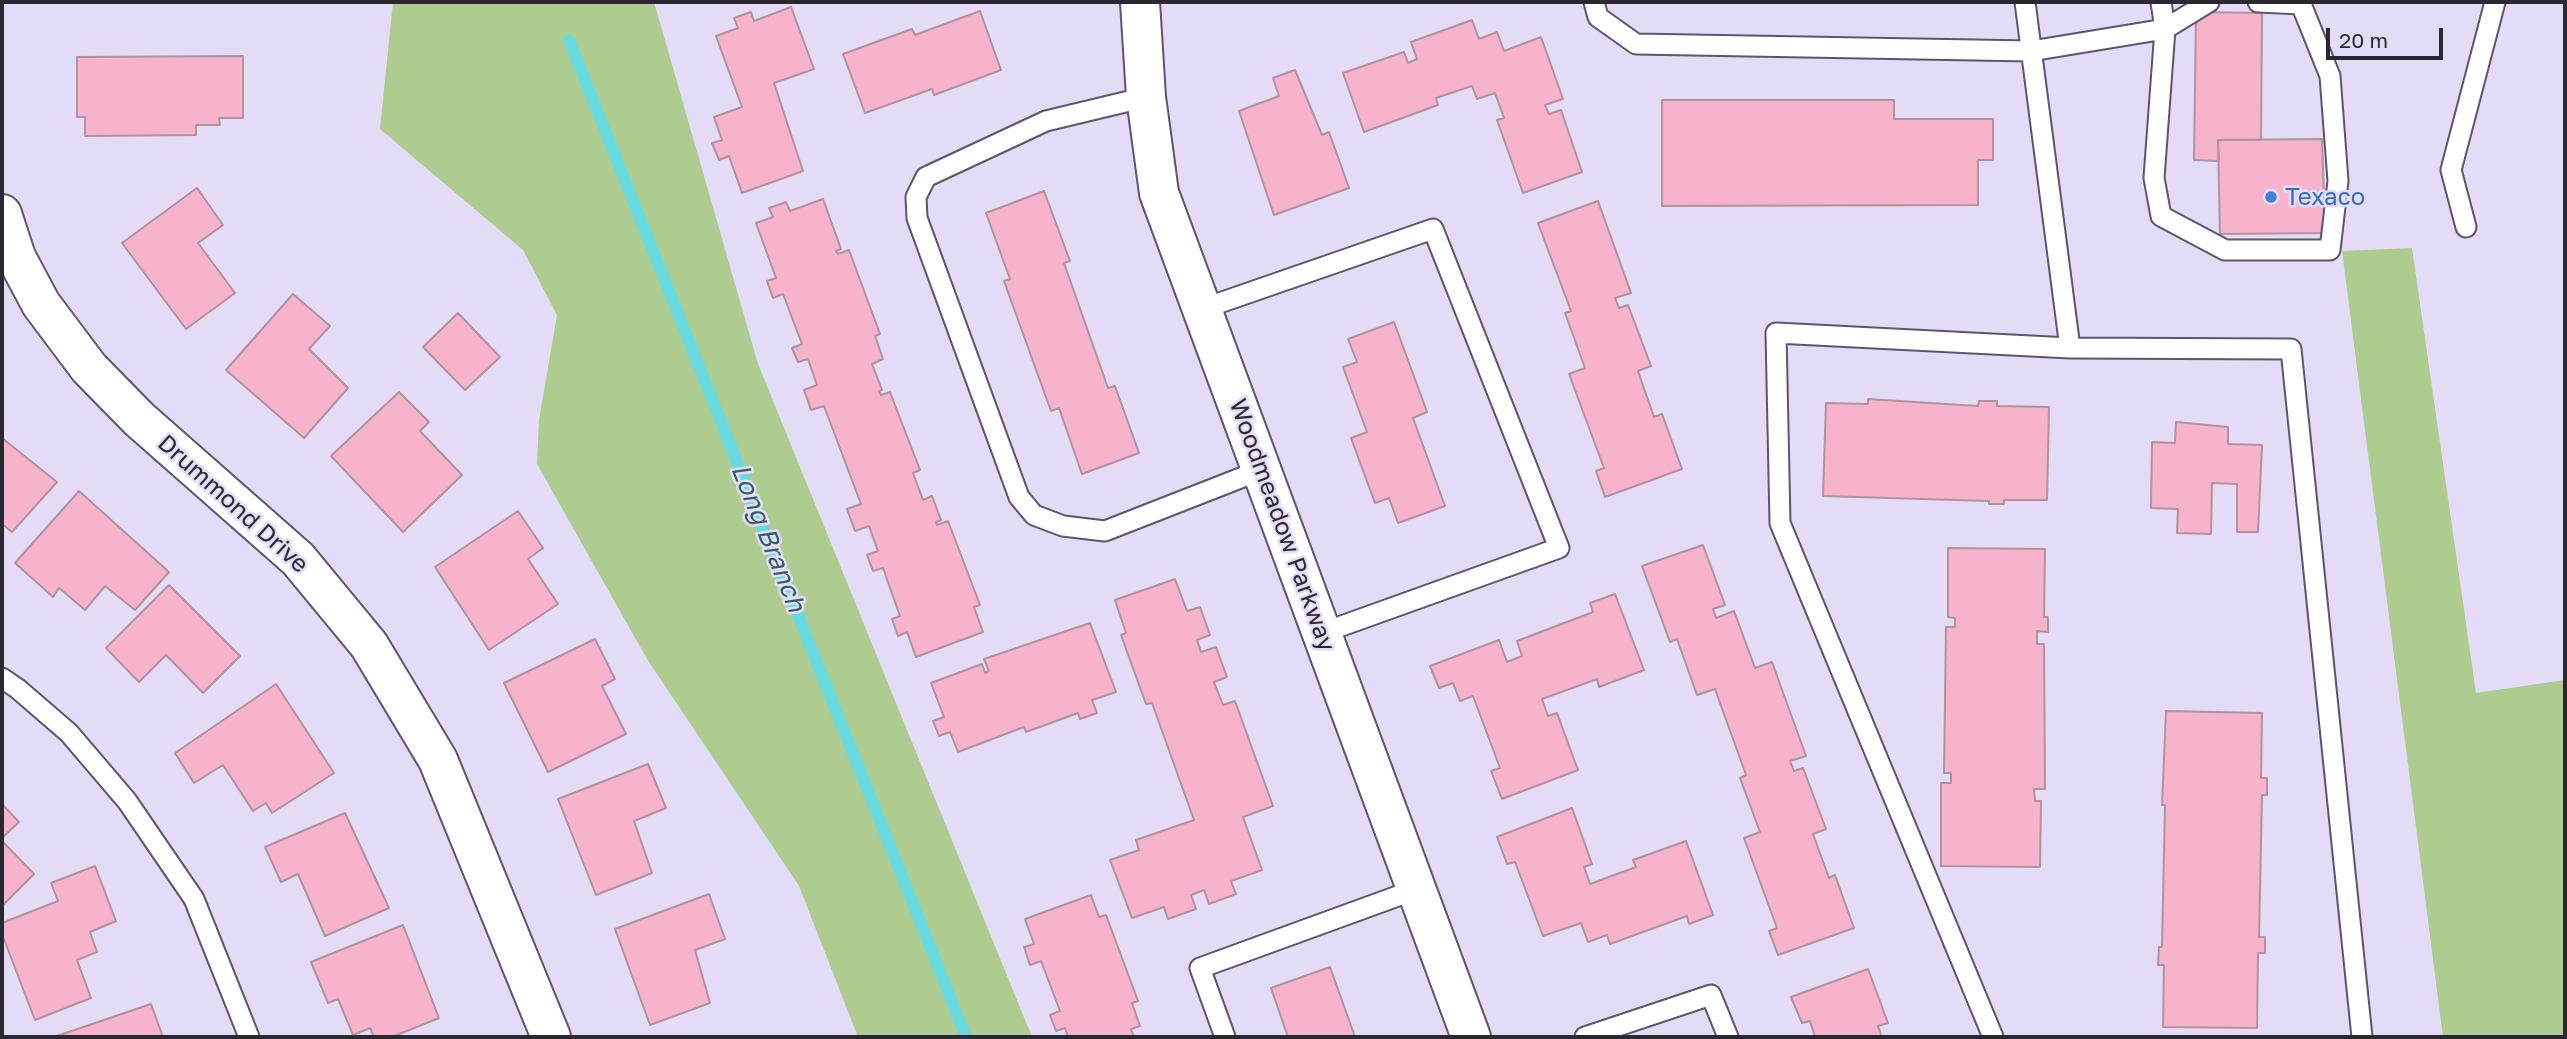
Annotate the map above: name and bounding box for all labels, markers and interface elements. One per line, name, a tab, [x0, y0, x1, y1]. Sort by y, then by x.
scale bar	[2329, 14, 2446, 58]
text: 20 m	[2339, 27, 2388, 53]
place label: Texaco	[2285, 183, 2365, 211]
marker: Texaco	[2263, 189, 2279, 205]
street label: Woodmeadow Parkway	[1223, 395, 1341, 655]
street label: Drummond Drive	[152, 429, 314, 579]
water label: Long Branch	[724, 459, 812, 617]

